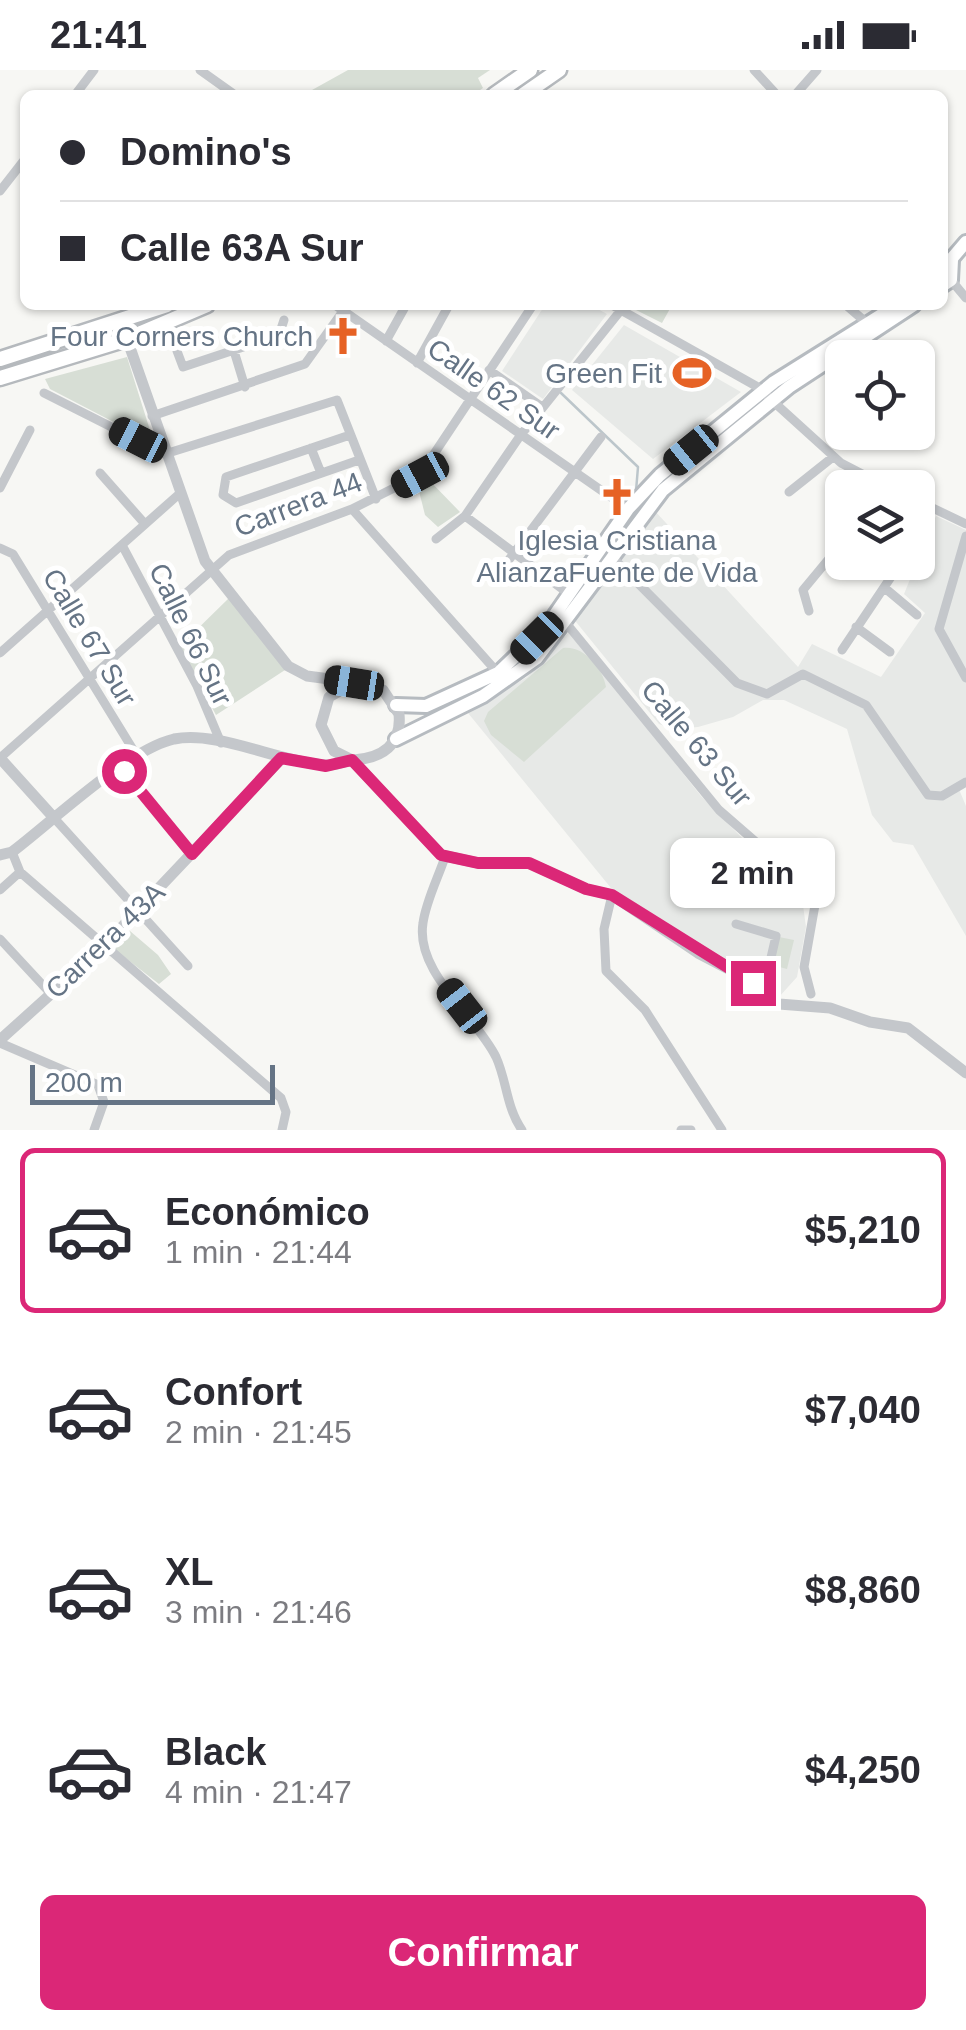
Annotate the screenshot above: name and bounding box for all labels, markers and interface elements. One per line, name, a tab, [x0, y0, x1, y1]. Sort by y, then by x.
text: 21:41	[50, 14, 147, 56]
text: Domino's	[120, 131, 292, 173]
text: Calle 63A Sur	[120, 227, 364, 269]
church icon: Four Corners Church	[322, 315, 364, 357]
place label: Four Corners Church	[50, 321, 313, 352]
street label: Calle 62 Sur	[422, 333, 566, 446]
map controls	[825, 340, 935, 580]
button: locate	[825, 340, 935, 450]
sports icon: Green Fit	[671, 352, 713, 394]
place label: Green Fit	[545, 358, 662, 389]
car	[104, 413, 172, 467]
car	[658, 419, 724, 481]
car	[386, 448, 454, 502]
street label: Carrera 44	[230, 466, 366, 543]
button: layers	[825, 470, 935, 580]
church icon: Iglesia Cristiana AlianzaFuente de Vida	[596, 476, 638, 518]
place label: Iglesia Cristiana AlianzaFuente de Vida	[476, 525, 758, 588]
street label: Calle 66 Sur	[143, 558, 238, 710]
street label: Calle 67 Sur	[37, 563, 143, 711]
car	[505, 606, 569, 670]
car	[322, 663, 386, 703]
street label: Calle 63 Sur	[635, 674, 758, 812]
route start	[102, 749, 147, 794]
callout: 2 min	[670, 838, 836, 908]
text: 2 min	[711, 855, 794, 891]
street label: Carrera 43A	[40, 876, 171, 1004]
route end	[731, 961, 776, 1006]
car	[432, 973, 492, 1039]
scale bar	[30, 1060, 275, 1104]
text: 200 m	[45, 1067, 123, 1098]
icon: car	[45, 1186, 135, 1276]
text: Económico	[165, 1191, 370, 1233]
text: $5,210	[805, 1209, 921, 1251]
text: 1 min · 21:44	[165, 1234, 352, 1270]
icon: car	[45, 1366, 135, 1456]
text: Confort	[165, 1371, 302, 1413]
text: $7,040	[805, 1389, 921, 1431]
text: 2 min · 21:45	[165, 1414, 352, 1450]
icon: car	[45, 1546, 135, 1636]
text: XL	[165, 1551, 214, 1593]
text: $8,860	[805, 1569, 921, 1611]
text: 3 min · 21:46	[165, 1594, 352, 1630]
icon: car	[45, 1726, 135, 1816]
text: Black	[165, 1731, 266, 1773]
text: $4,250	[805, 1749, 921, 1791]
text: 4 min · 21:47	[165, 1774, 352, 1810]
button: Confirmar	[40, 1895, 926, 2010]

